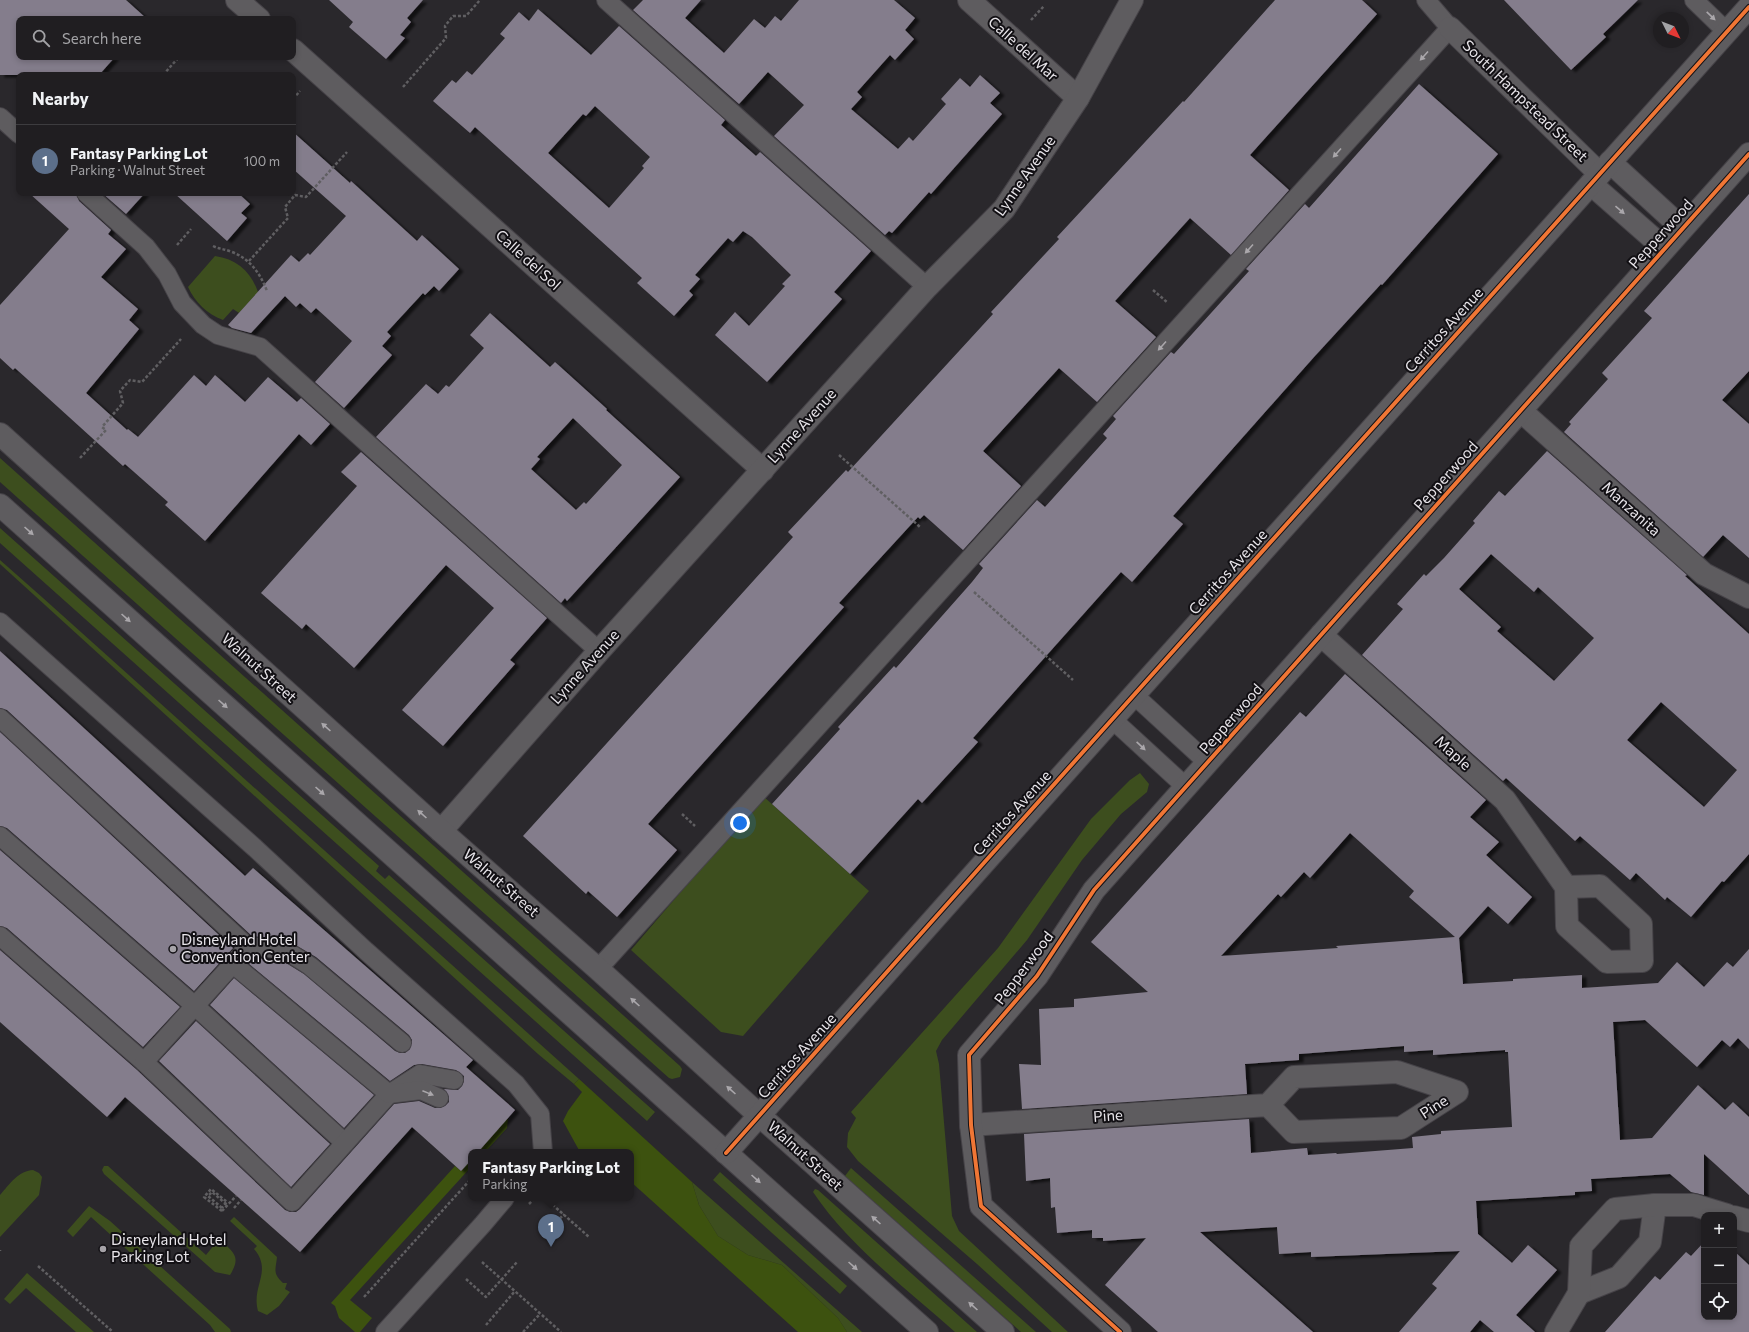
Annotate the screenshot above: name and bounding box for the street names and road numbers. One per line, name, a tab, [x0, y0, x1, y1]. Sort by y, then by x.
street label: Calle del Mar	[985, 12, 1062, 84]
street label: South Hampstead Street	[1459, 36, 1592, 165]
street label: Lynne Avenue	[990, 132, 1059, 219]
street label: Pepperwood	[1624, 195, 1696, 272]
street label: Calle del Sol	[492, 225, 565, 293]
street label: Cerritos Avenue	[1400, 283, 1486, 376]
street label: Lynne Avenue	[763, 384, 839, 466]
street label: Pepperwood	[1409, 437, 1481, 514]
street label: Manzanita	[1599, 477, 1665, 539]
street label: Cerritos Avenue	[1184, 525, 1270, 618]
street label: Lynne Avenue	[546, 625, 622, 707]
street label: Walnut Street	[219, 629, 301, 706]
street label: Pepperwood	[1195, 680, 1266, 757]
street label: Maple	[1432, 731, 1476, 773]
street label: Cerritos Avenue	[968, 766, 1054, 859]
street label: Walnut Street	[460, 844, 543, 920]
street label: Pepperwood	[990, 927, 1057, 1008]
street label: Cerritos Avenue	[753, 1009, 839, 1102]
street label: Pine	[1416, 1090, 1451, 1122]
street label: Pine	[1092, 1105, 1123, 1125]
street label: Walnut Street	[765, 1117, 847, 1194]

